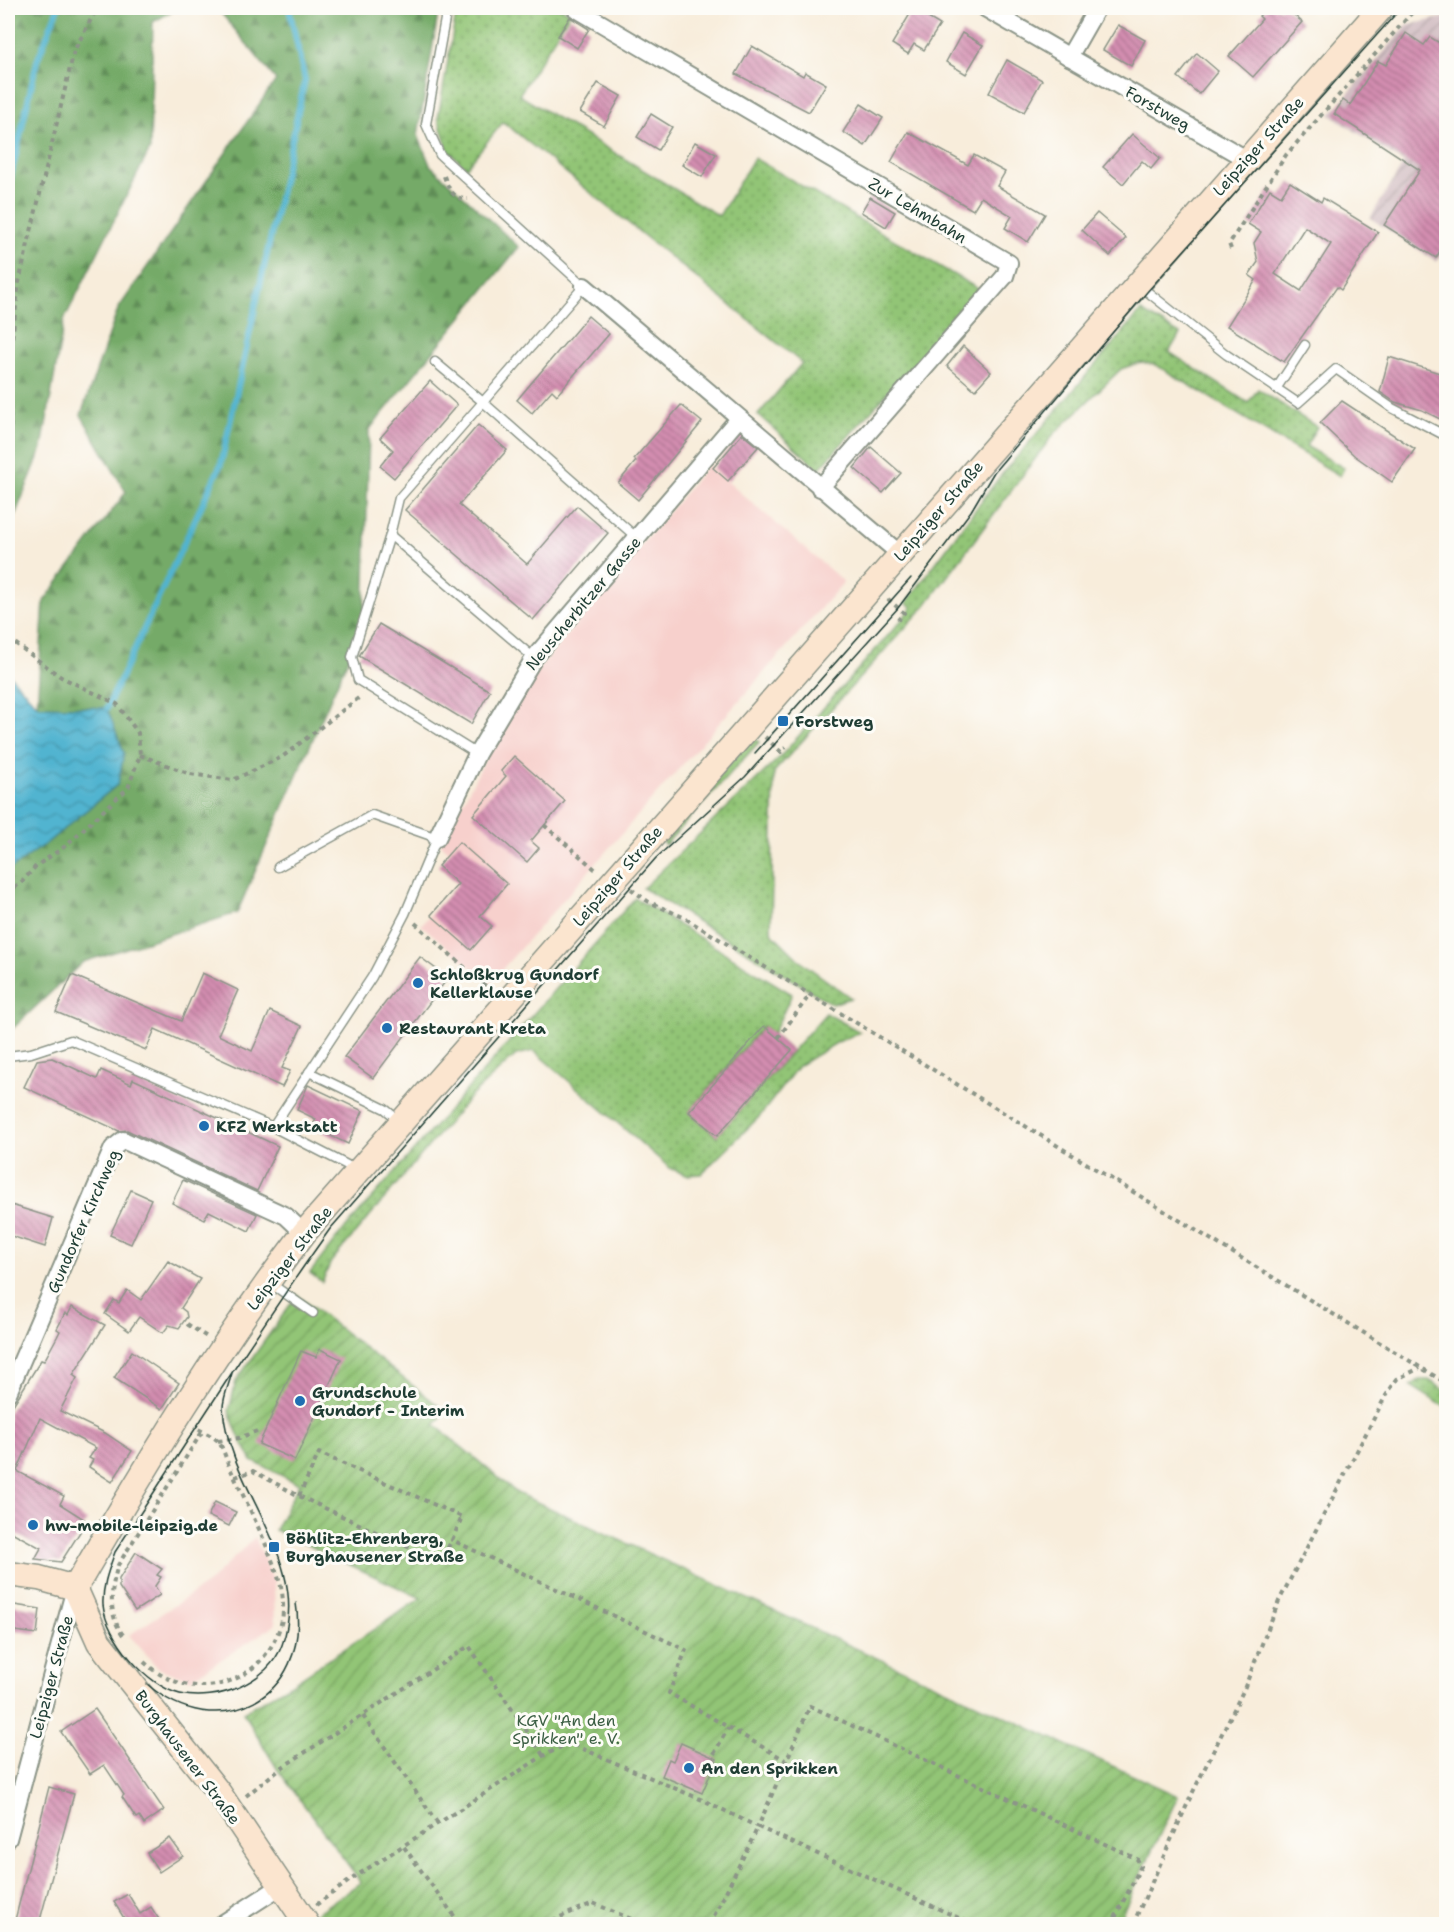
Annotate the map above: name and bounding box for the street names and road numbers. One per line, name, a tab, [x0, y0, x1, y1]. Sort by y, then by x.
street label: Forstweg	[1121, 81, 1194, 136]
street label: Leipziger Straße	[1208, 92, 1309, 201]
street label: Zur Lehmbahn	[865, 173, 971, 248]
street label: Leipziger Straße	[889, 457, 988, 566]
street label: Neuscherbitzer Gasse	[521, 532, 646, 675]
street label: Leipziger Straße	[568, 822, 667, 931]
street label: Gundorfer Kirchweg	[42, 1146, 125, 1296]
street label: Leipziger Straße	[242, 1202, 337, 1315]
street label: Leipziger Straße	[25, 1613, 78, 1741]
street label: Burghausener Straße	[130, 1686, 245, 1829]

